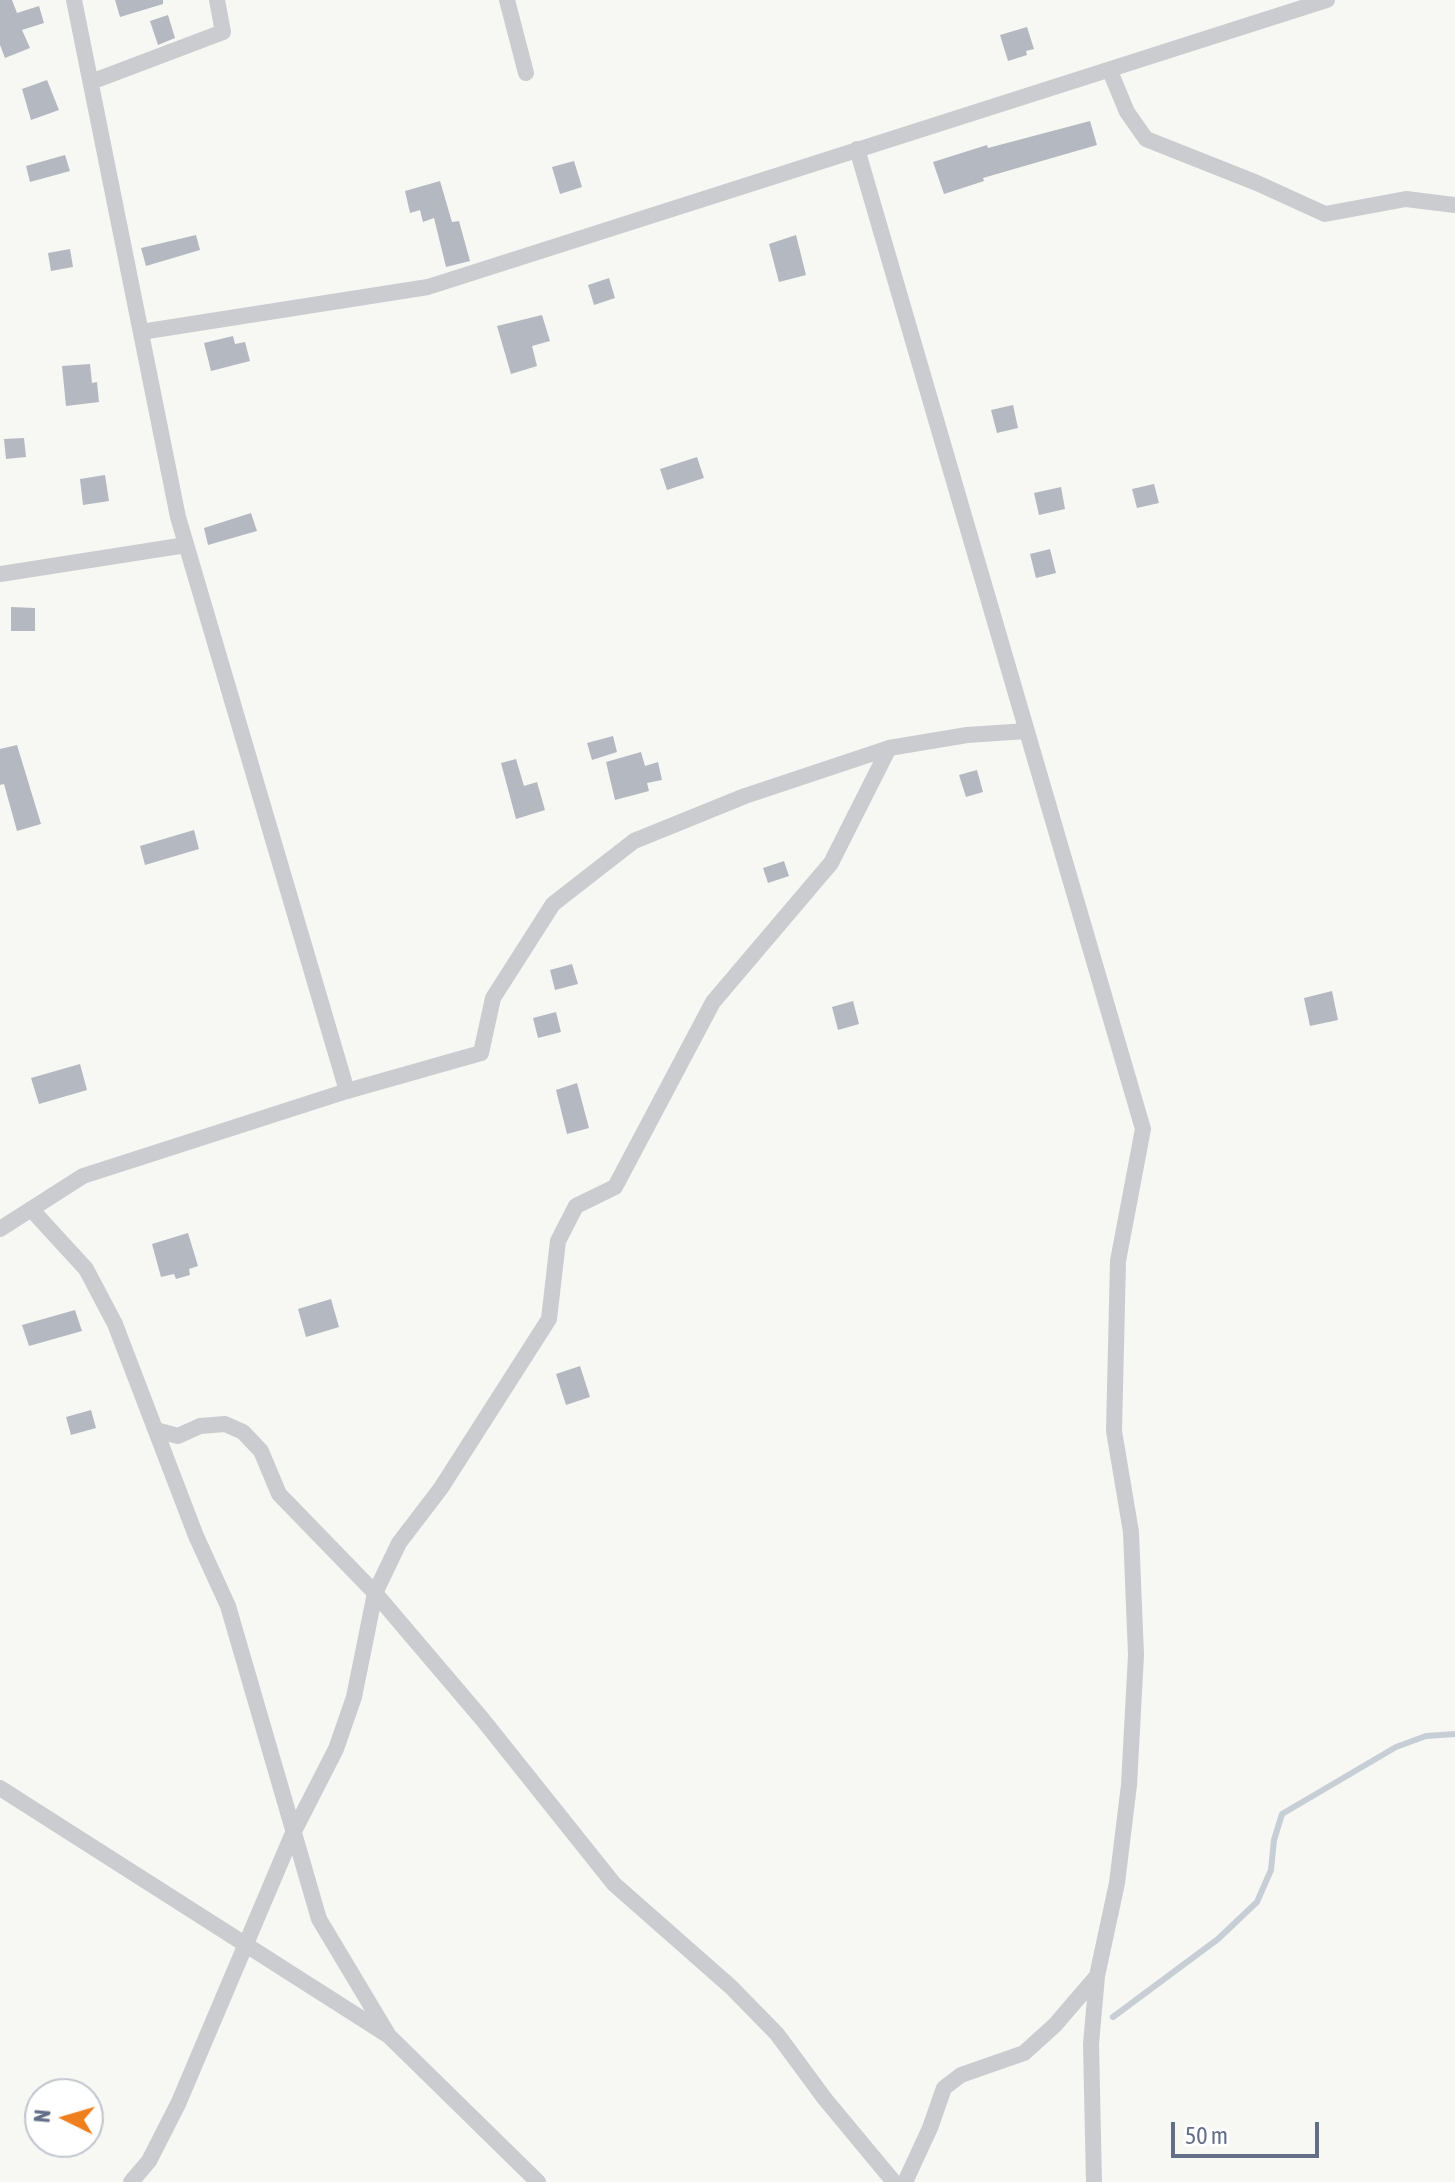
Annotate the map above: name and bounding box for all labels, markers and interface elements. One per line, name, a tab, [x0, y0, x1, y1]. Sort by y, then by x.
north arrow	[24, 2078, 104, 2158]
scale bar	[1175, 2106, 1323, 2156]
text: N	[29, 2108, 56, 2124]
text: 50 m	[1185, 2122, 1228, 2149]

